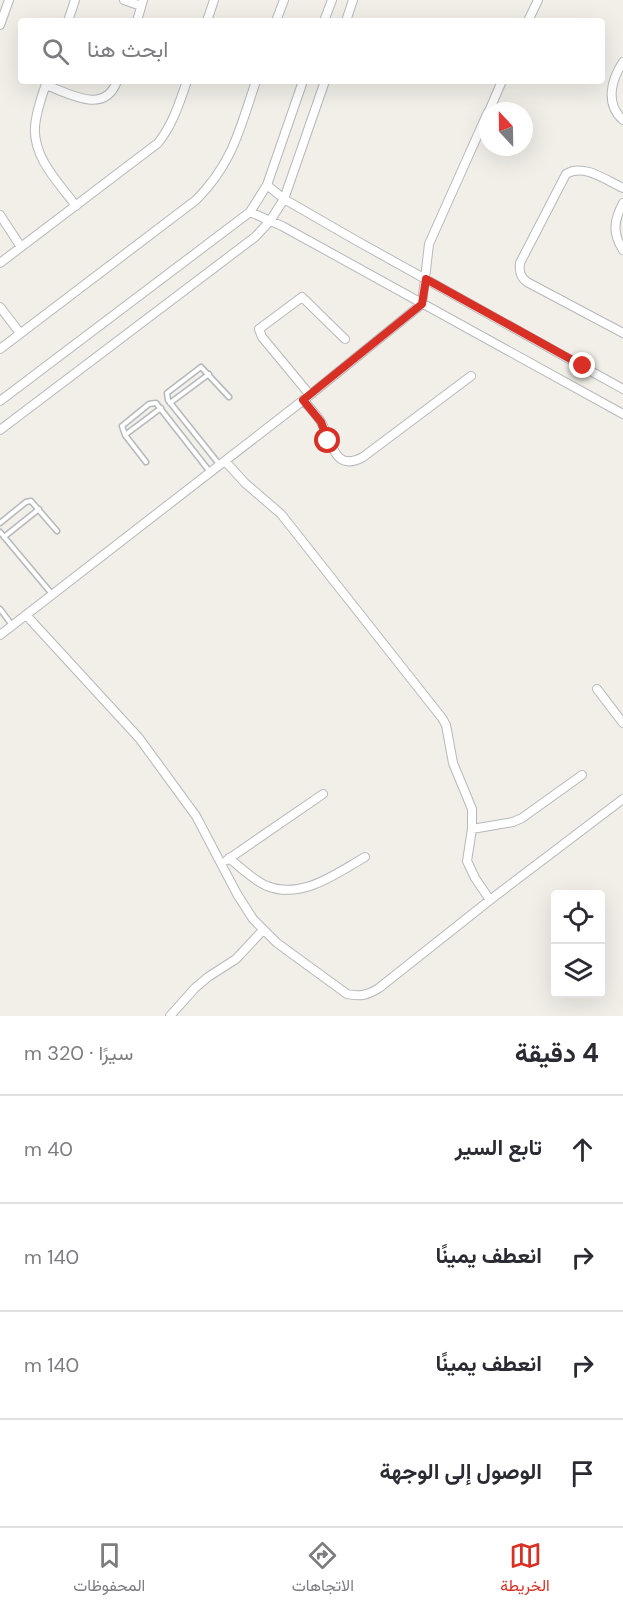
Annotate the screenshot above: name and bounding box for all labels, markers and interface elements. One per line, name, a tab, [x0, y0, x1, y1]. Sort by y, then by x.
search box	[18, 18, 605, 84]
icon: search	[39, 35, 72, 68]
text: ابحث هنا	[87, 35, 168, 64]
north arrow	[479, 102, 533, 156]
route end	[569, 352, 595, 378]
route start	[314, 427, 340, 453]
map controls	[551, 890, 605, 998]
button: locate	[551, 890, 605, 944]
button: layers	[551, 944, 605, 998]
text: 4 دقيقة	[515, 1036, 599, 1070]
text: سيرًا · 320 m	[24, 1040, 133, 1066]
text: تابع السير	[455, 1133, 542, 1162]
icon: ahead	[566, 1133, 599, 1166]
text: 40 m	[24, 1136, 73, 1162]
text: انعطف يمينًا	[435, 1241, 542, 1270]
icon: right	[566, 1241, 599, 1274]
text: 140 m	[24, 1244, 79, 1270]
text: انعطف يمينًا	[435, 1349, 542, 1378]
icon: right	[566, 1349, 599, 1382]
text: 140 m	[24, 1352, 79, 1378]
text: الوصول إلى الوجهة	[380, 1457, 542, 1486]
icon: arrive	[566, 1457, 599, 1490]
tab: المحفوظات	[73, 1539, 145, 1600]
tab: الاتجاهات	[292, 1539, 354, 1600]
tab: الخريطة	[500, 1539, 550, 1600]

